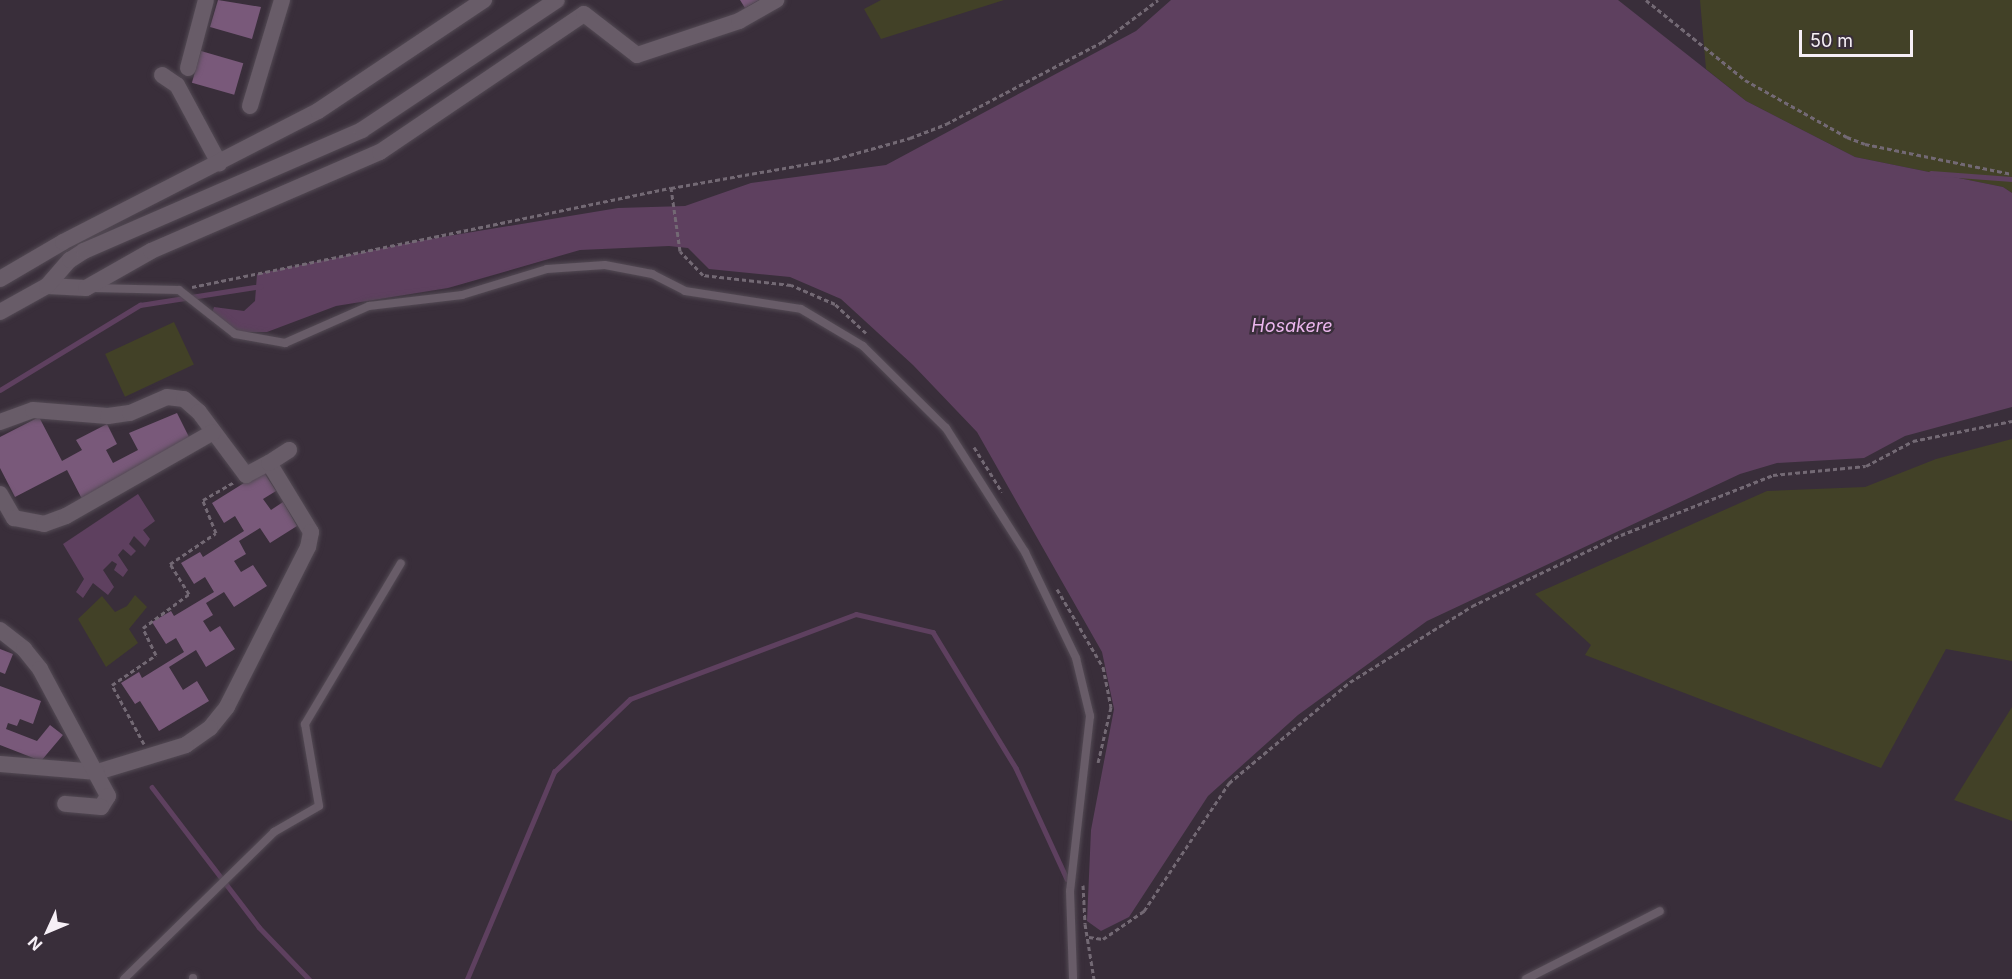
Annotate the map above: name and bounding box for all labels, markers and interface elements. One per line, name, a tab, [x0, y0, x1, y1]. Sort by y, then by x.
scale bar	[1802, 18, 1916, 56]
text: 50 m	[1810, 30, 1853, 51]
water label: Hosakere	[1251, 315, 1333, 337]
north arrow	[18, 901, 78, 961]
text: N	[24, 932, 46, 955]

